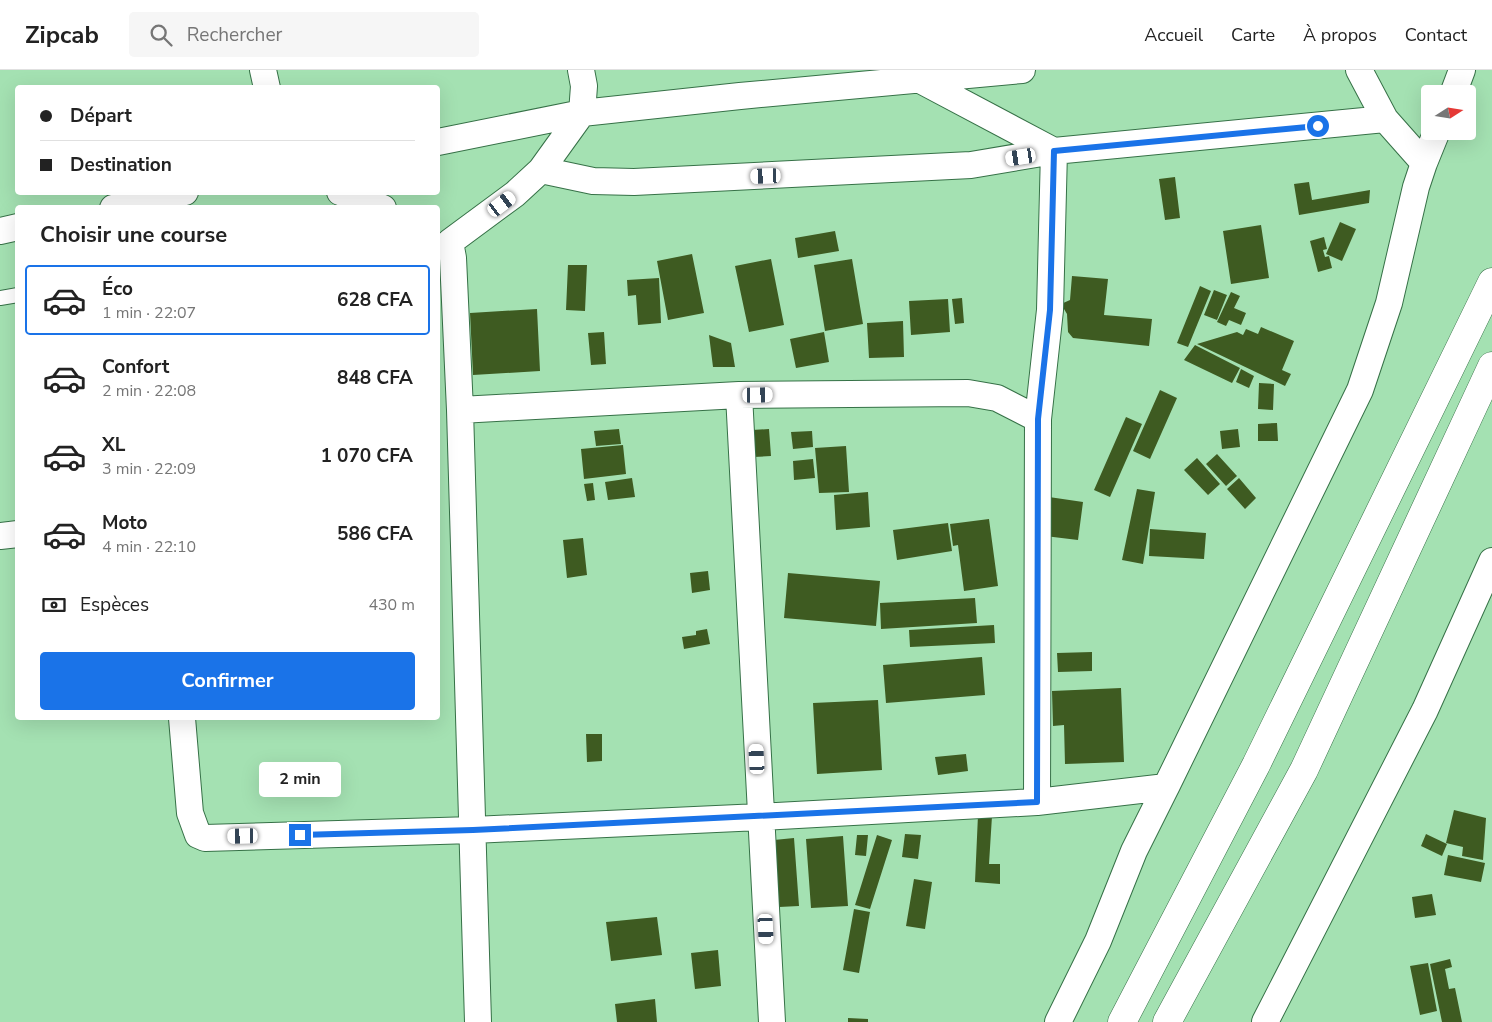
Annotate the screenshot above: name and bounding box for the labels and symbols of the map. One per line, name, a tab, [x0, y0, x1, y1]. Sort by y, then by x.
north arrow	[1421, 85, 1476, 140]
route start	[1307, 115, 1329, 137]
car	[1005, 147, 1036, 167]
car	[750, 168, 781, 184]
car	[485, 189, 518, 219]
car	[742, 387, 773, 403]
car	[748, 744, 765, 774]
callout: 2 min	[259, 762, 341, 798]
route end	[289, 824, 311, 846]
car	[227, 828, 258, 844]
car	[757, 914, 774, 944]

